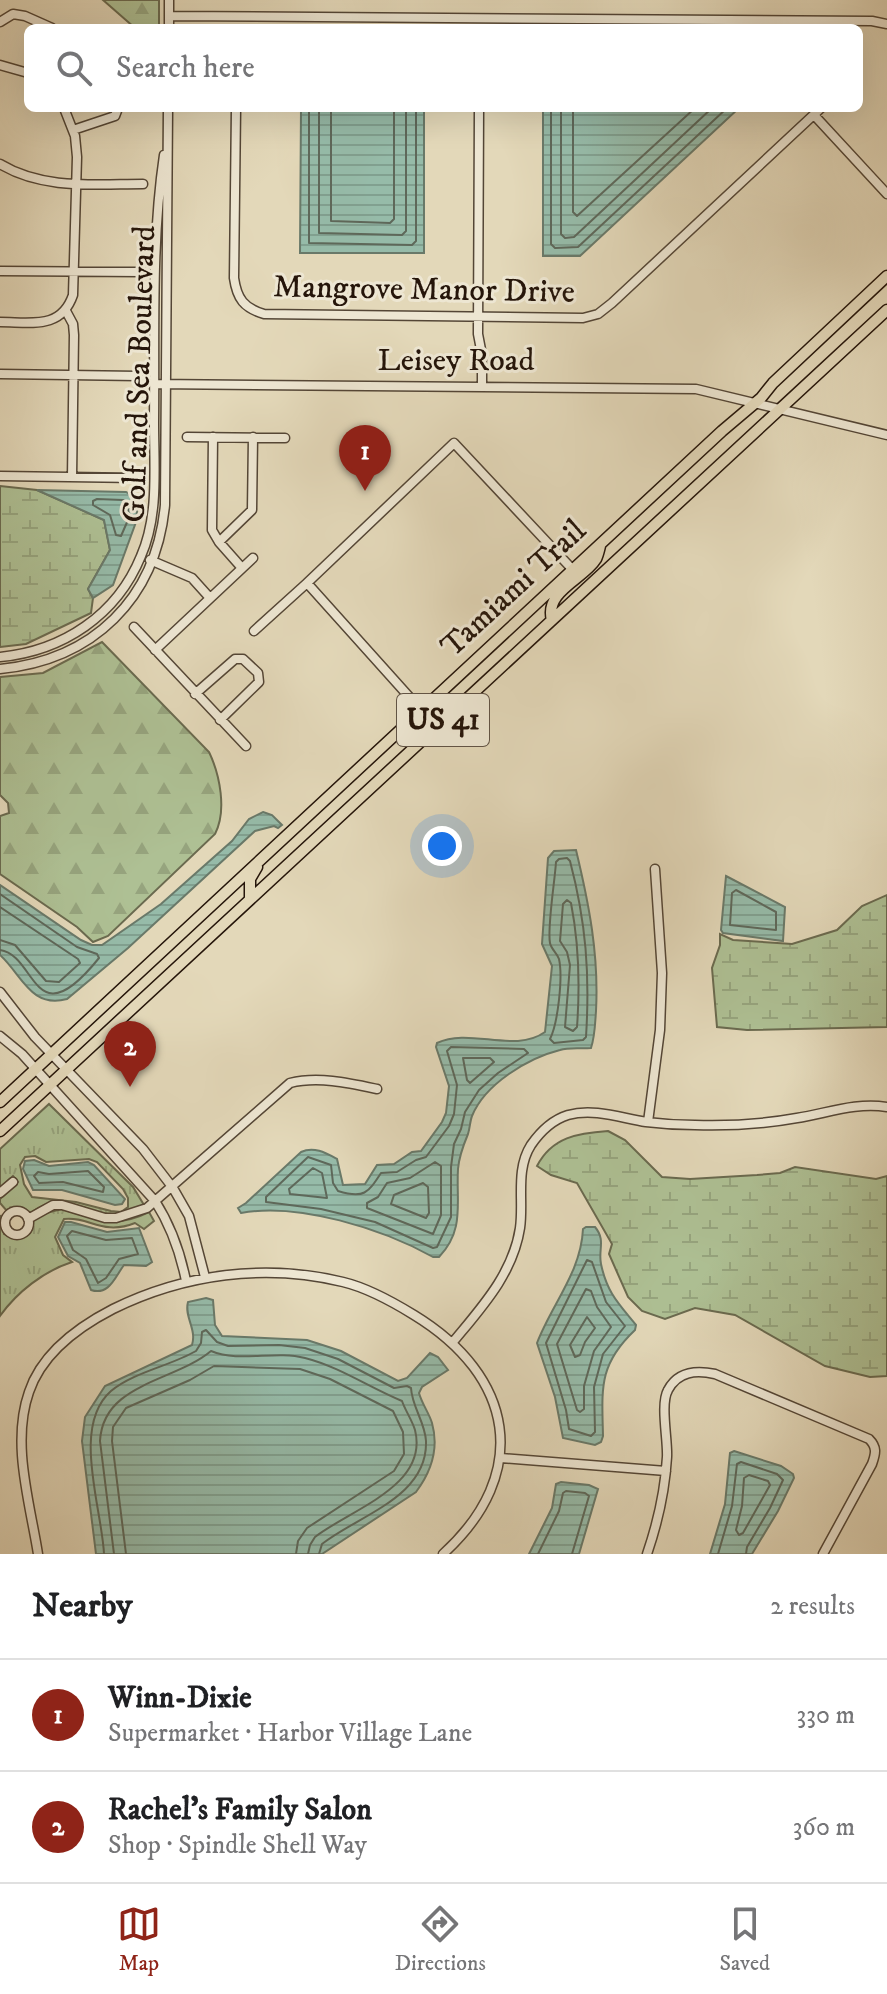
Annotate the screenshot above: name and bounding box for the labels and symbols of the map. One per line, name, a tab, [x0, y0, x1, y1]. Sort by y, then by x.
street label: Golf and Sea Boulevard	[115, 225, 165, 523]
street label: Mangrove Manor Drive	[273, 267, 575, 313]
street label: Leisey Road	[378, 341, 534, 381]
pin: 1	[339, 425, 391, 491]
street label: Tamiami Trail	[433, 511, 595, 666]
road number: US 41	[397, 694, 489, 746]
your location	[422, 826, 462, 866]
pin: 2	[104, 1021, 156, 1087]

